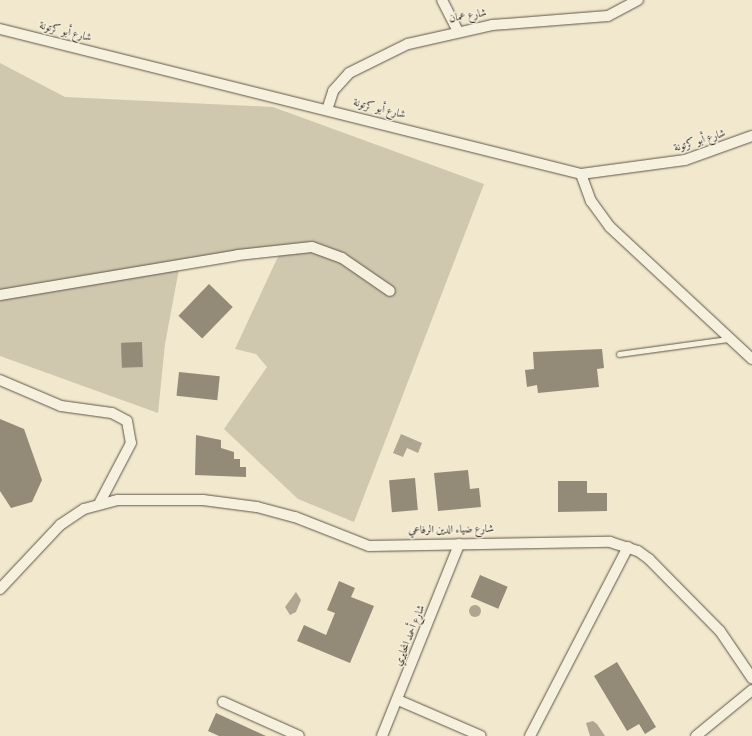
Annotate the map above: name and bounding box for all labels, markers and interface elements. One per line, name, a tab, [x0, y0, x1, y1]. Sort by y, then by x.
street label: شارع عمان	[448, 8, 488, 26]
street label: شارع أبو كرتونة	[38, 20, 92, 46]
street label: شارع أبو كرتونة	[352, 97, 406, 123]
street label: شارع أبو كرتونة	[673, 128, 727, 156]
street label: شارع ضياء الدين الرفاعي	[408, 524, 494, 538]
street label: شارع أحمد المحايري	[393, 603, 429, 669]

